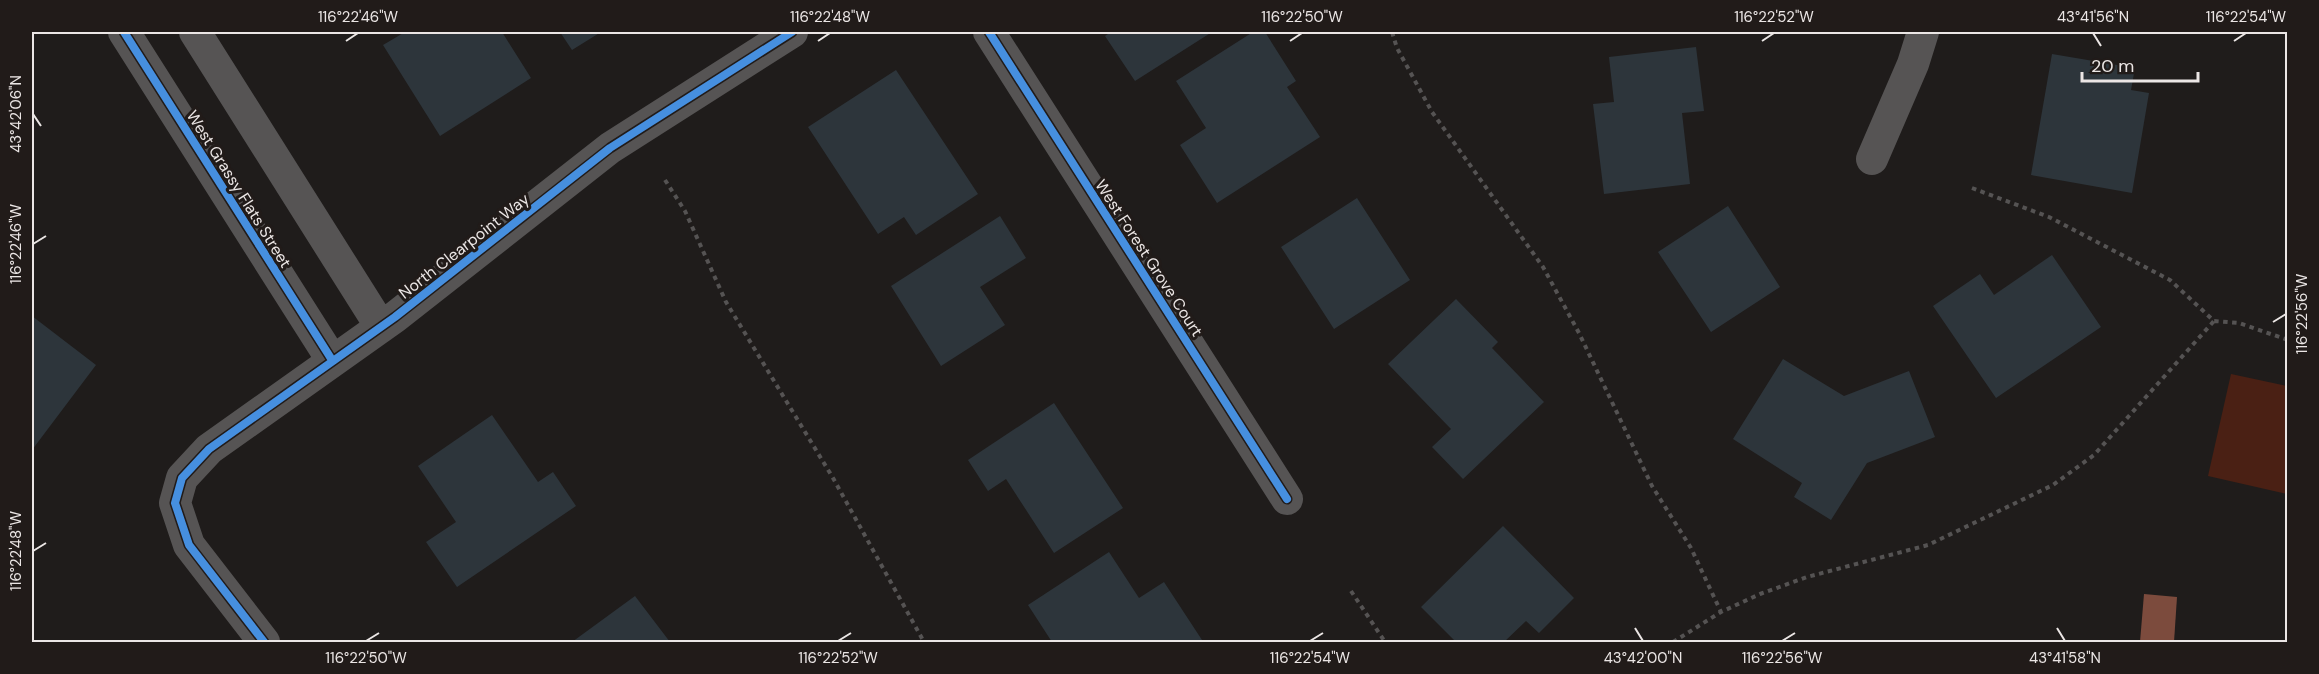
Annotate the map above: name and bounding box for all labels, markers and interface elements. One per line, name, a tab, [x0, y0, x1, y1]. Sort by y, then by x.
text: 116°22'46"W	[318, 7, 399, 27]
text: 116°22'48"W	[790, 7, 870, 27]
text: 116°22'50"W	[1261, 7, 1343, 27]
text: 116°22'52"W	[1734, 7, 1814, 27]
text: 43°41'56"N	[2057, 7, 2129, 27]
text: 116°22'54"W	[2206, 7, 2287, 27]
scale bar	[2082, 45, 2198, 83]
text: 20 m	[2091, 54, 2134, 78]
text: 43°42'06"N	[6, 75, 26, 153]
street label: West Grassy Flats Street	[182, 106, 296, 272]
street label: West Forest Grove Court	[1090, 175, 1208, 341]
street label: North Clearpoint Way	[394, 188, 534, 304]
text: 116°22'46"W	[6, 203, 26, 284]
text: 116°22'56"W	[2292, 273, 2312, 354]
text: 116°22'48"W	[6, 511, 26, 591]
text: 116°22'50"W	[325, 648, 407, 668]
text: 116°22'52"W	[798, 648, 878, 668]
text: 116°22'54"W	[1270, 648, 1351, 668]
text: 43°42'00"N	[1604, 648, 1682, 668]
text: 116°22'56"W	[1742, 648, 1823, 668]
text: 43°41'58"N	[2029, 648, 2101, 668]

